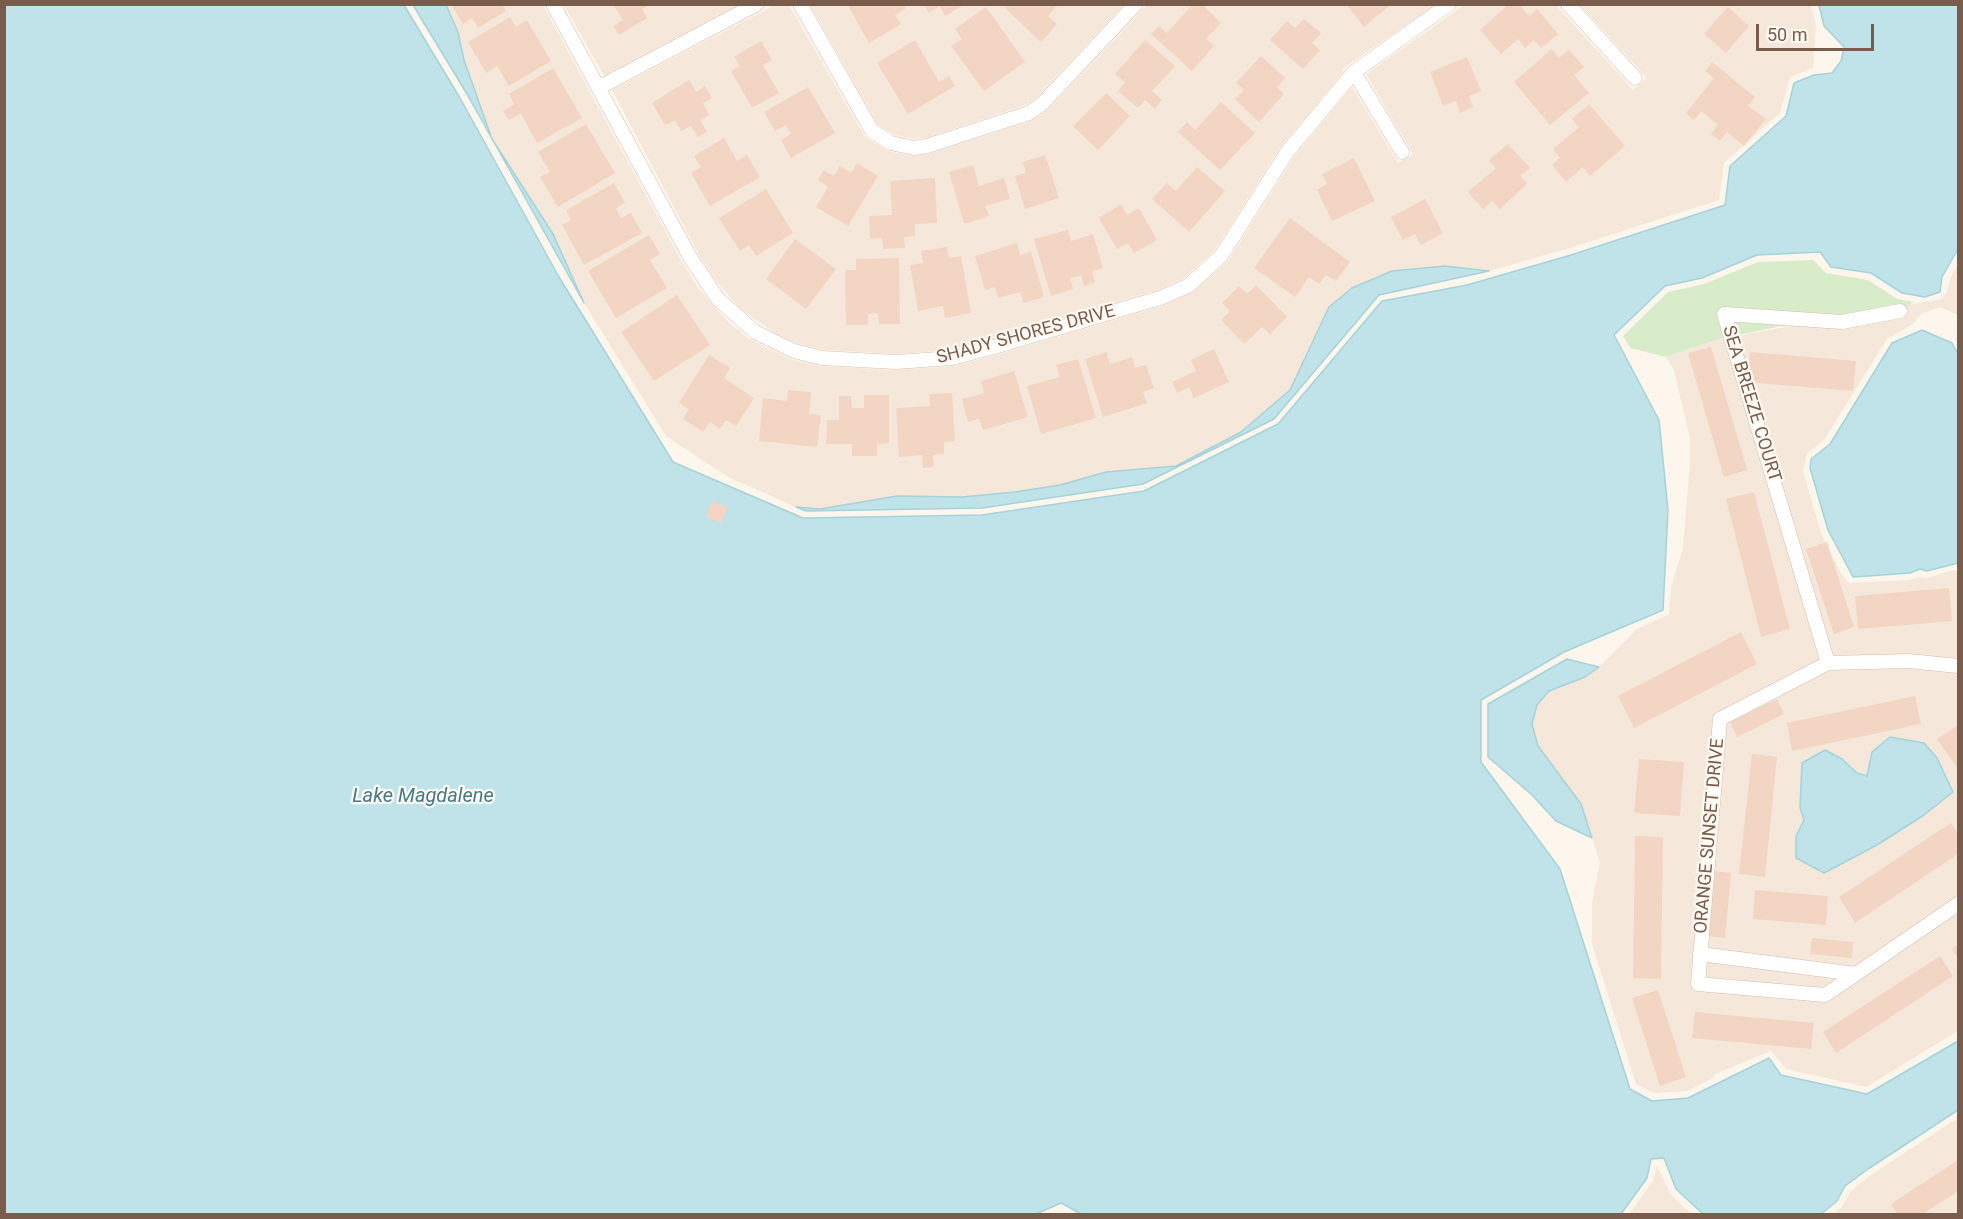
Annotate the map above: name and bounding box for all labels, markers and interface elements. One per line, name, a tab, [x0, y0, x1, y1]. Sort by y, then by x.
scale bar	[1759, 12, 1878, 50]
text: 50 m	[1767, 24, 1807, 45]
street label: SHADY SHORES DRIVE	[934, 301, 1118, 369]
street label: SEA BREEZE COURT	[1717, 323, 1785, 485]
street label: ORANGE SUNSET DRIVE	[1691, 737, 1729, 935]
water label: Lake Magdalene	[352, 785, 494, 809]

